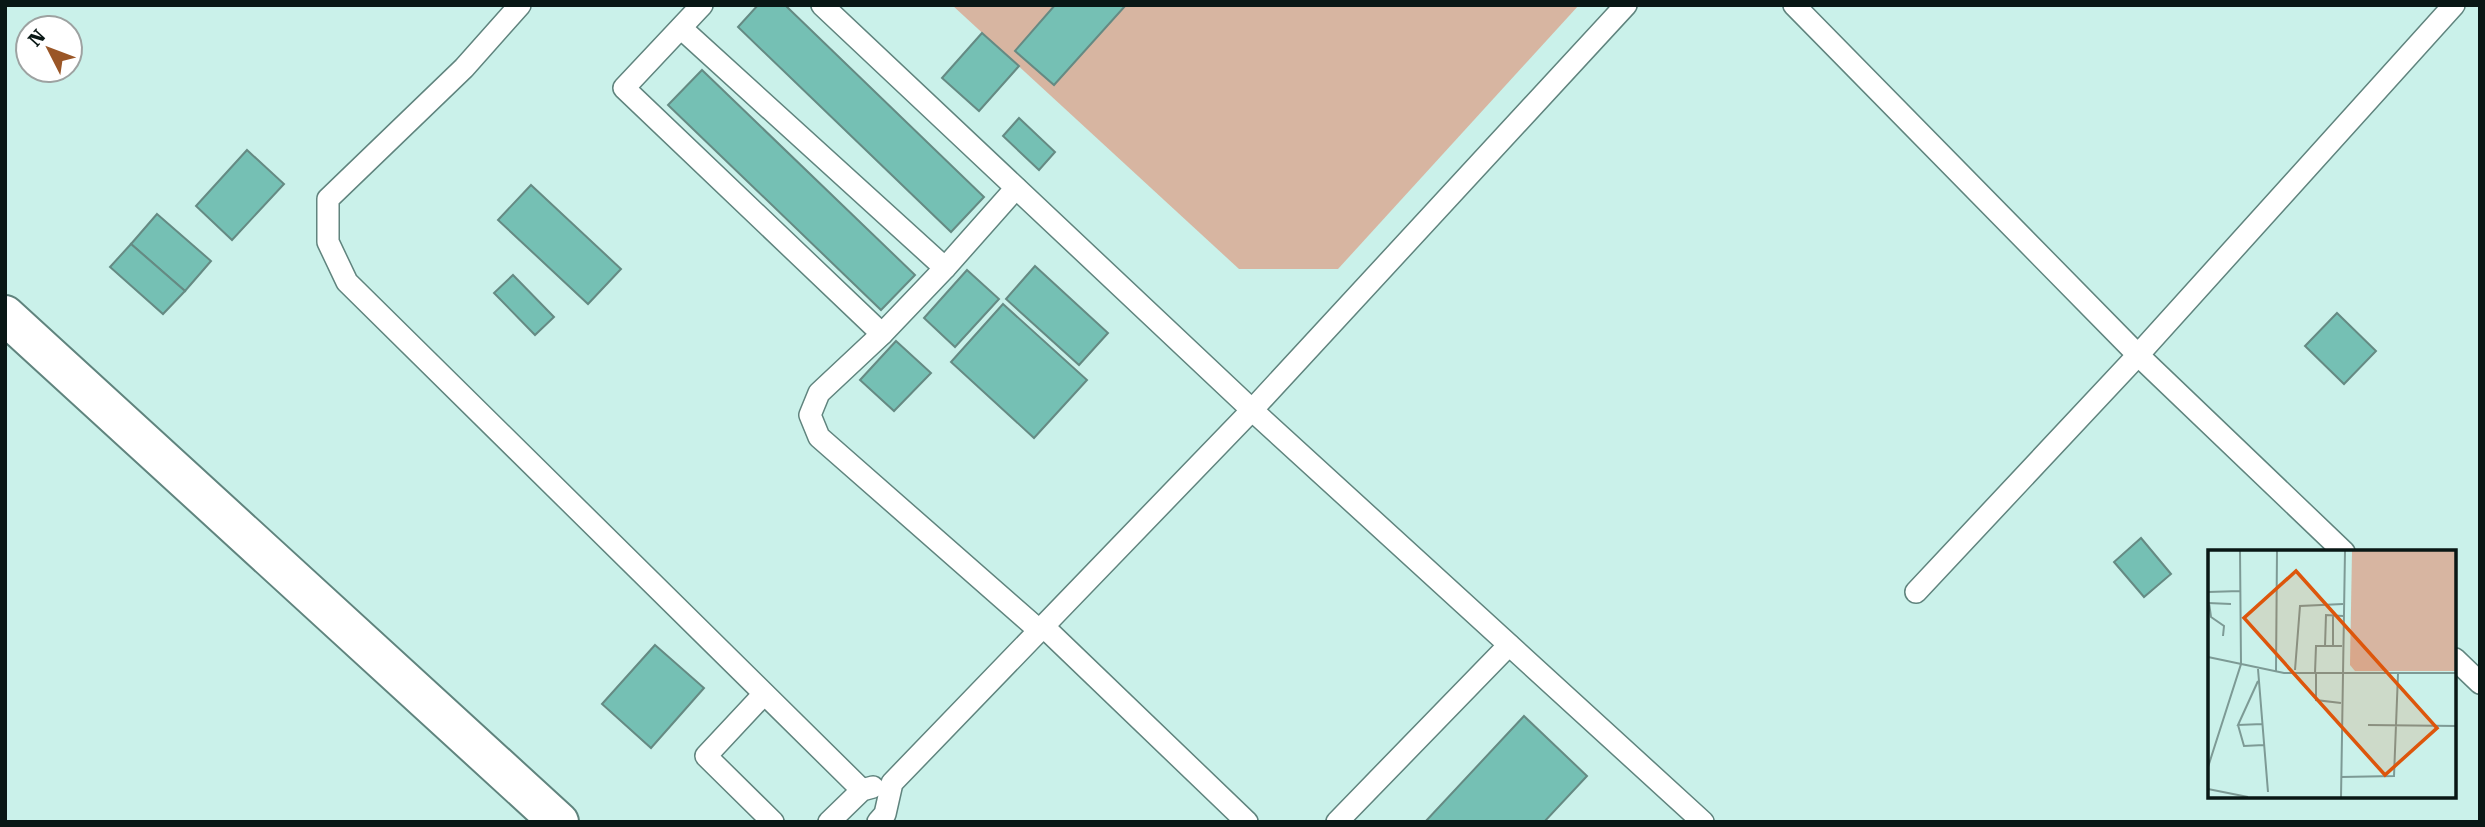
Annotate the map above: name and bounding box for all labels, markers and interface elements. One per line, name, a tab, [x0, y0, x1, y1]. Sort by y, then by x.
north arrow	[14, 14, 84, 84]
text: N	[23, 25, 50, 51]
inset map	[2208, 550, 2457, 799]

